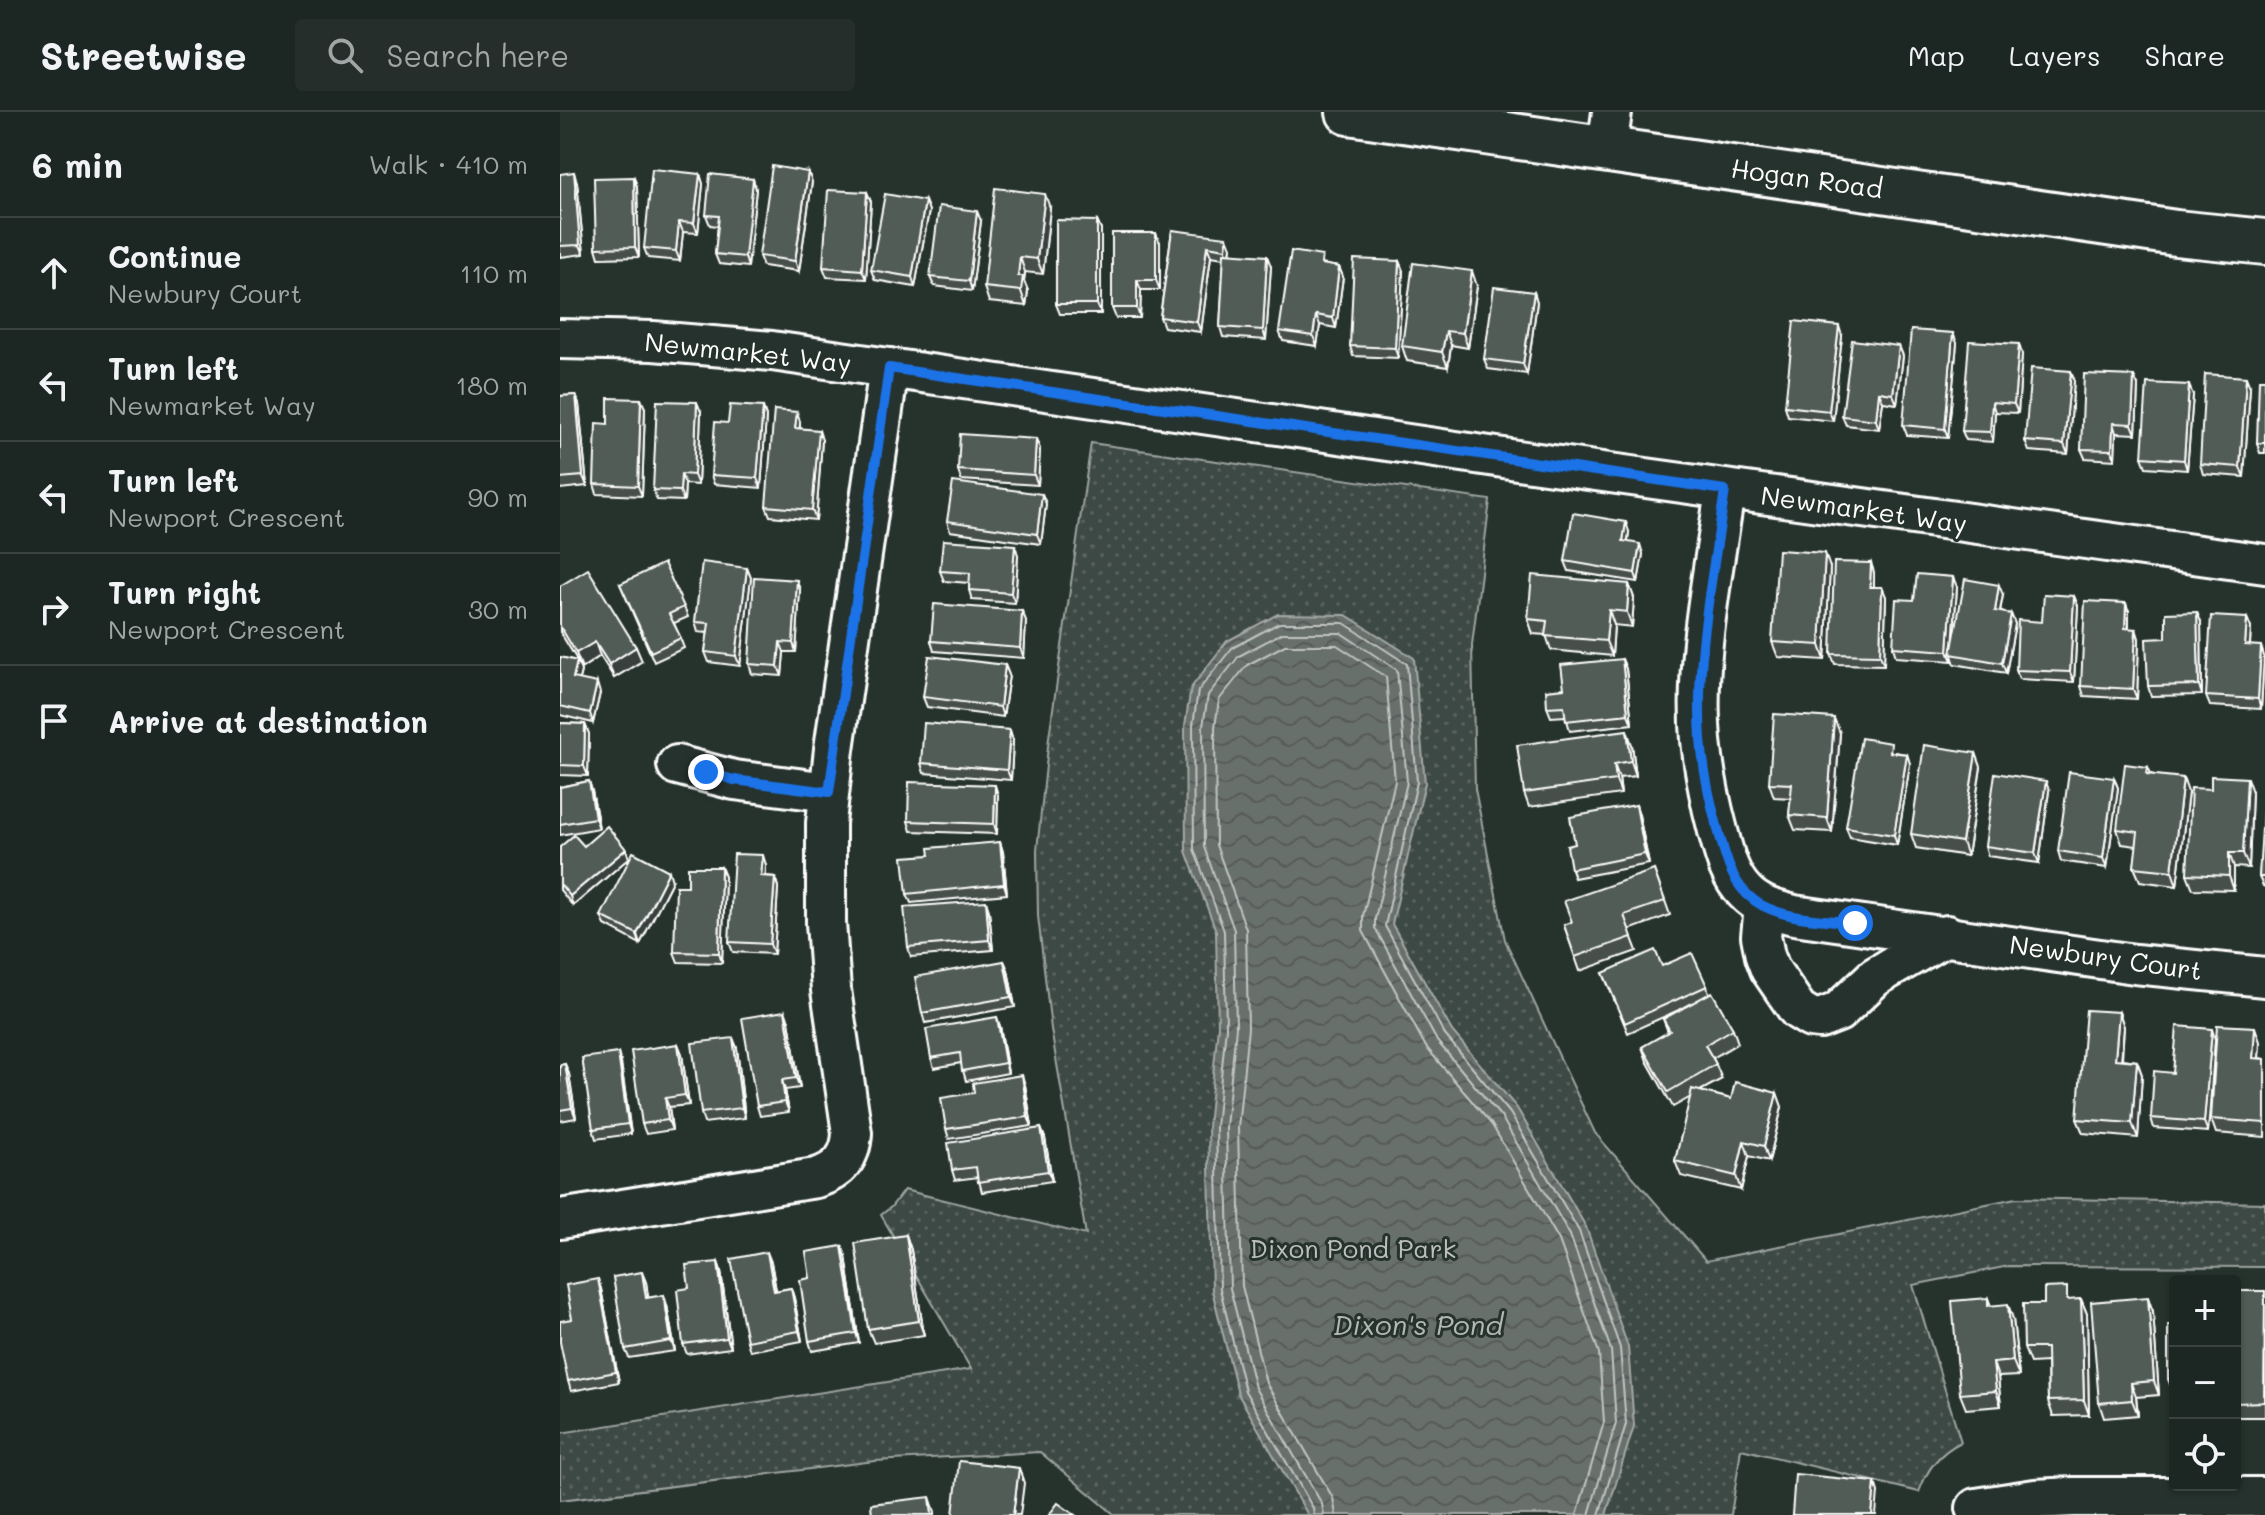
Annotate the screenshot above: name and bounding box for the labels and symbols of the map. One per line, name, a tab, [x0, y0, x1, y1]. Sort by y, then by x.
street label: Hogan Road	[1729, 151, 1885, 205]
street label: Newmarket Way	[643, 324, 853, 380]
street label: Newmarket Way	[1759, 478, 1969, 540]
route end	[688, 754, 724, 790]
route start	[1837, 905, 1873, 941]
street label: Newbury Court	[2008, 927, 2204, 987]
park label: Dixon Pond Park	[1250, 1231, 1456, 1265]
water label: Dixon's Pond	[1333, 1306, 1505, 1342]

